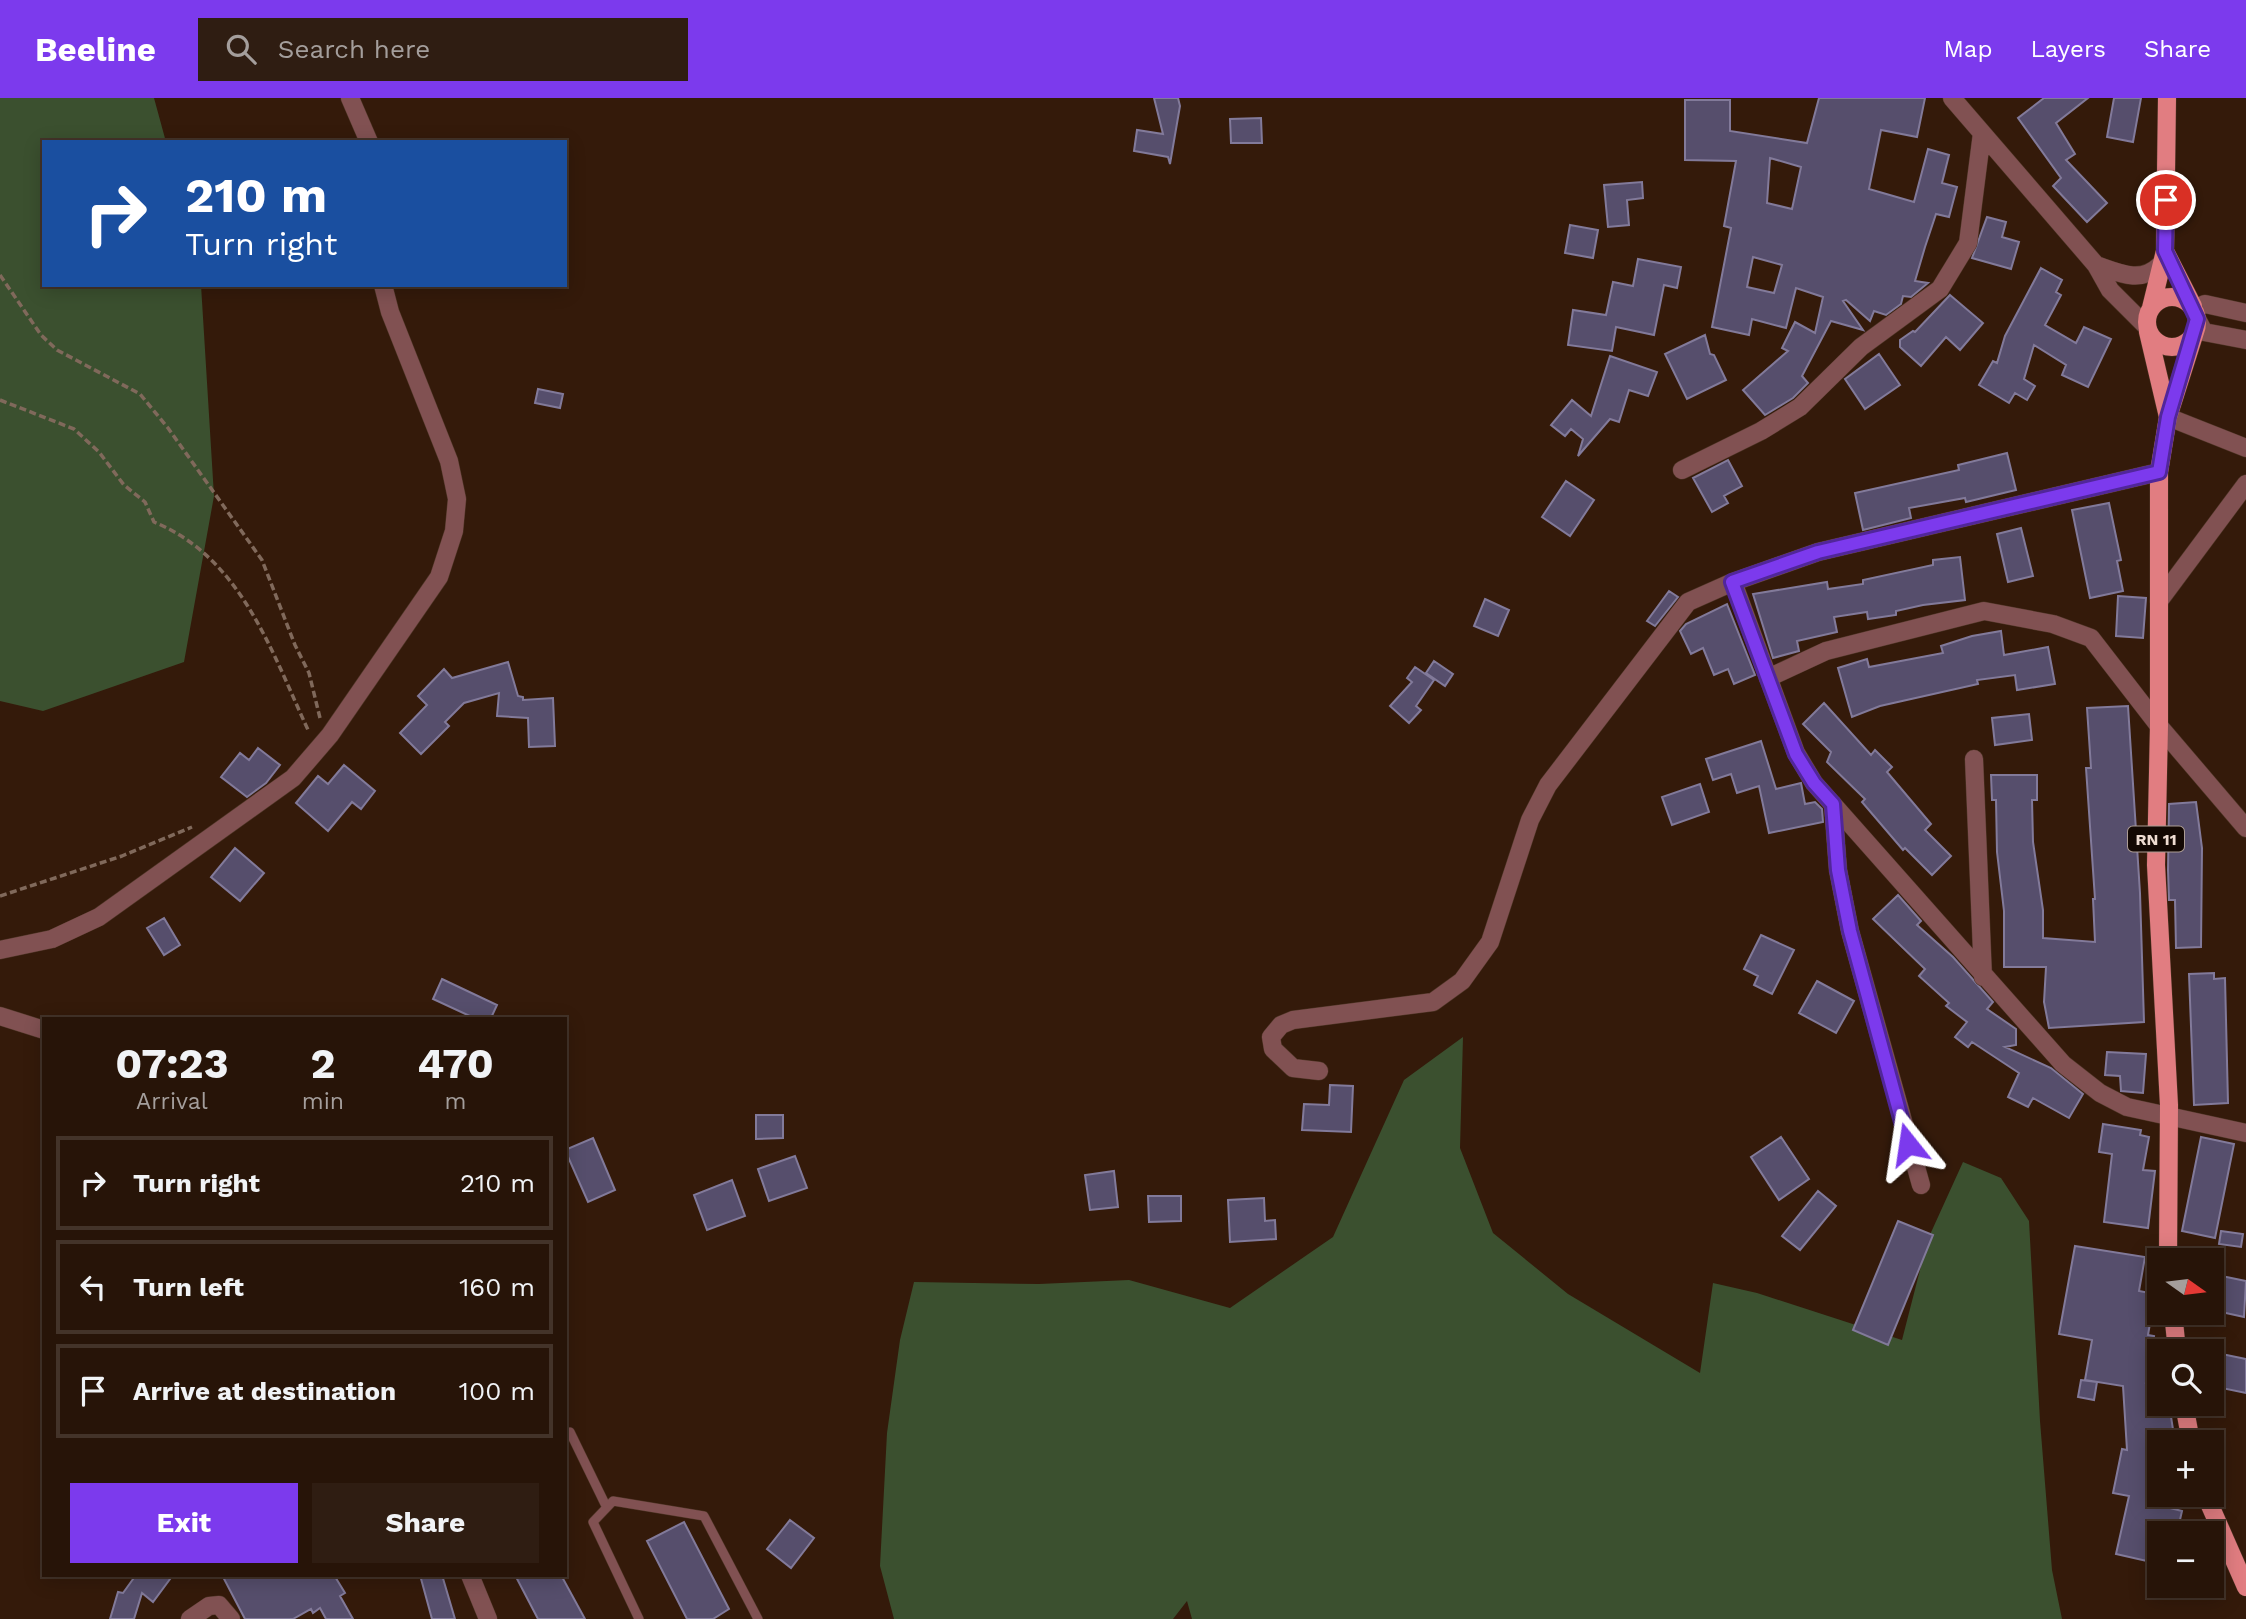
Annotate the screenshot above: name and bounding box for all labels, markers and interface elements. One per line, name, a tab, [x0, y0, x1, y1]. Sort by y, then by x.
search box	[198, 18, 688, 81]
text: Beeline	[35, 30, 156, 69]
icon: search	[222, 30, 260, 68]
text: Search here	[278, 34, 430, 64]
text: Map	[1944, 35, 1992, 63]
text: Layers	[2030, 35, 2106, 63]
text: Share	[2144, 35, 2211, 63]
text: 210 m	[185, 166, 327, 224]
icon: right	[70, 168, 161, 259]
pin	[2136, 170, 2196, 230]
icon: arrive	[2147, 181, 2185, 219]
text: Turn right	[185, 225, 337, 263]
road number: RN 11	[2128, 826, 2184, 852]
text: 07:23	[115, 1039, 229, 1088]
text: 2	[310, 1039, 335, 1088]
text: 470	[417, 1039, 494, 1088]
text: Arrival	[136, 1088, 208, 1115]
text: min	[302, 1088, 344, 1115]
text: m	[445, 1088, 466, 1115]
position arrow	[1871, 1107, 1945, 1181]
icon: right	[74, 1164, 112, 1202]
text: Turn right	[133, 1168, 260, 1198]
text: 210 m	[460, 1168, 535, 1198]
north arrow	[2147, 1248, 2224, 1325]
map controls	[2147, 1248, 2224, 1598]
icon: left	[74, 1268, 112, 1306]
text: Turn left	[133, 1272, 244, 1302]
text: 160 m	[459, 1272, 535, 1302]
button: search	[2147, 1339, 2224, 1416]
icon: arrive	[74, 1372, 112, 1410]
text: Arrive at destination	[133, 1376, 396, 1406]
text: 100 m	[459, 1376, 535, 1406]
button: +	[2147, 1430, 2224, 1507]
button: Exit	[70, 1483, 298, 1563]
button: Share	[312, 1483, 539, 1563]
button: −	[2147, 1521, 2224, 1598]

